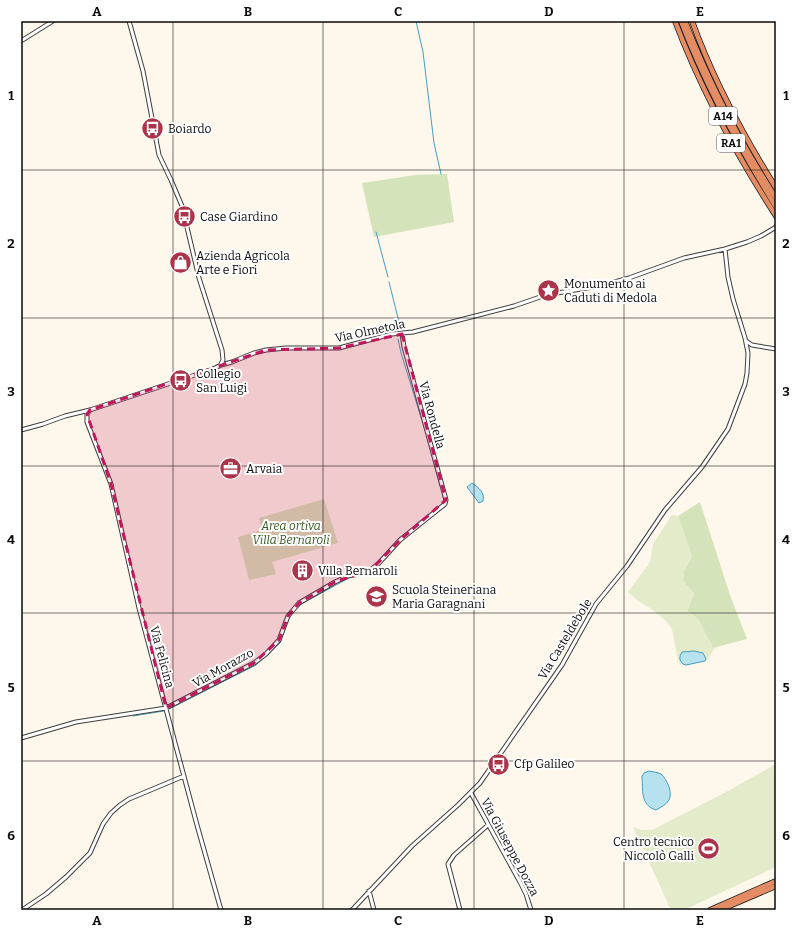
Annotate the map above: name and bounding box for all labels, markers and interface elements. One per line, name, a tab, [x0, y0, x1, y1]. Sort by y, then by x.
text: A	[92, 4, 102, 19]
text: B	[244, 4, 252, 19]
text: C	[394, 4, 402, 19]
text: D	[544, 4, 554, 19]
text: E	[696, 4, 704, 19]
text: 1	[8, 88, 14, 103]
text: 1	[783, 88, 789, 103]
road number: A14	[709, 107, 737, 125]
bus stop icon: Boiardo	[140, 116, 166, 142]
place label: Boiardo	[168, 122, 212, 136]
road number: RA1	[717, 134, 745, 152]
bus stop icon: Case Giardino	[171, 204, 197, 230]
place label: Case Giardino	[200, 210, 278, 224]
text: 2	[7, 236, 15, 251]
text: 2	[782, 236, 790, 251]
place label: Azienda Agricola Arte e Fiori	[196, 249, 290, 277]
shop icon: Azienda Agricola Arte e Fiori	[168, 250, 194, 276]
place label: Monumento ai Caduti di Medola	[564, 277, 657, 305]
place icon: Monumento ai Caduti di Medola	[535, 278, 561, 304]
street label: Via Olmetola	[334, 317, 407, 345]
place label: Collegio San Luigi	[196, 367, 247, 395]
bus stop icon: Collegio San Luigi	[167, 368, 193, 394]
street label: Via Rondella	[416, 380, 448, 451]
text: 3	[7, 384, 15, 399]
text: 3	[782, 384, 790, 399]
office icon: Arvaia	[218, 456, 244, 482]
place label: Arvaia	[246, 462, 283, 476]
park label: Area ortiva Villa Bernaroli	[252, 519, 330, 547]
text: 4	[7, 532, 15, 547]
text: 4	[782, 532, 790, 547]
building icon: Villa Bernaroli	[289, 558, 315, 584]
place label: Villa Bernaroli	[318, 564, 398, 578]
place label: Scuola Steineriana Maria Garagnani	[392, 583, 497, 611]
school or university icon: Scuola Steineriana Maria Garagnani	[363, 584, 389, 610]
street label: Via Casteldebole	[535, 596, 595, 682]
street label: Via Felicina	[147, 624, 177, 690]
street label: Via Morazzo	[190, 645, 256, 690]
text: 5	[7, 680, 15, 695]
text: 5	[782, 680, 790, 695]
bus stop icon: Cfp Galileo	[485, 751, 511, 777]
place label: Cfp Galileo	[514, 757, 575, 771]
street label: Via Giuseppe Dozza	[478, 796, 542, 899]
text: 6	[7, 828, 15, 843]
text: 6	[782, 828, 790, 843]
place label: Centro tecnico Niccolò Galli	[613, 835, 694, 863]
sports icon: Centro tecnico Niccolò Galli	[696, 836, 722, 862]
text: A	[92, 913, 102, 928]
text: B	[244, 913, 252, 928]
text: C	[394, 913, 402, 928]
text: D	[544, 913, 554, 928]
text: E	[696, 913, 704, 928]

